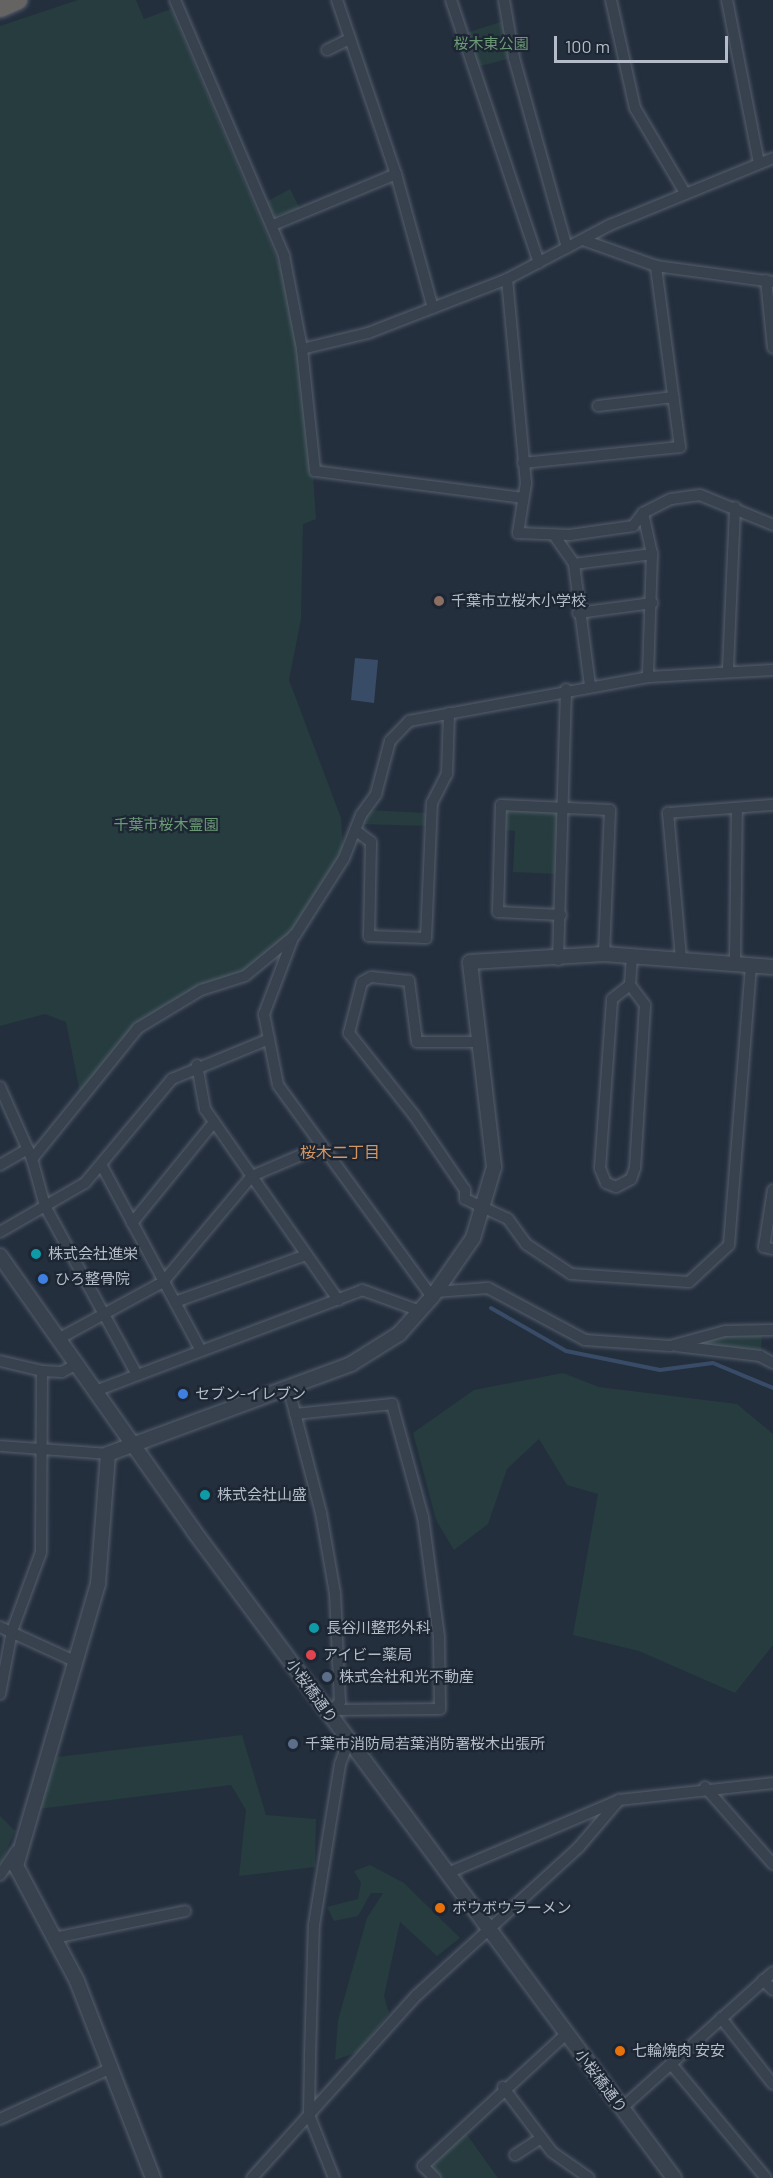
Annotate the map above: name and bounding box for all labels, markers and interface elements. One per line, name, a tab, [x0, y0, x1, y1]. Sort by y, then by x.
scale bar	[557, 24, 731, 62]
park label: 桜木東公園	[454, 35, 528, 53]
text: 100 m	[565, 35, 610, 57]
place label: 千葉市立桜木小学校	[451, 592, 586, 610]
marker: 千葉市立桜木小学校	[432, 594, 446, 608]
park label: 千葉市桜木霊園	[114, 816, 218, 834]
district label: 桜木二丁目	[300, 1142, 380, 1162]
place label: 株式会社進栄	[48, 1245, 138, 1263]
marker: 株式会社進栄	[29, 1247, 43, 1261]
place label: ひろ整骨院	[55, 1270, 130, 1288]
marker: ひろ整骨院	[36, 1272, 50, 1286]
place label: セブン-イレブン	[195, 1385, 306, 1403]
marker: セブン-イレブン	[176, 1387, 190, 1401]
place label: 株式会社山盛	[217, 1486, 307, 1504]
marker: 株式会社山盛	[198, 1488, 212, 1502]
place label: 長谷川整形外科	[326, 1619, 431, 1637]
marker: 長谷川整形外科	[307, 1621, 321, 1635]
place label: アイビー薬局	[323, 1646, 413, 1664]
marker: アイビー薬局	[304, 1648, 318, 1662]
street label: 小桜橋通り	[283, 1655, 341, 1727]
place label: 株式会社和光不動産	[339, 1668, 474, 1686]
marker: 株式会社和光不動産	[320, 1670, 334, 1684]
place label: 千葉市消防局若葉消防署桜木出張所	[305, 1735, 545, 1753]
marker: 千葉市消防局若葉消防署桜木出張所	[286, 1737, 300, 1751]
place label: ボウボウラーメン	[452, 1899, 572, 1917]
marker: ボウボウラーメン	[433, 1901, 447, 1915]
place label: 七輪焼肉 安安	[632, 2042, 725, 2060]
marker: 七輪焼肉 安安	[613, 2044, 627, 2058]
street label: 小桜橋通り	[571, 2046, 631, 2116]

